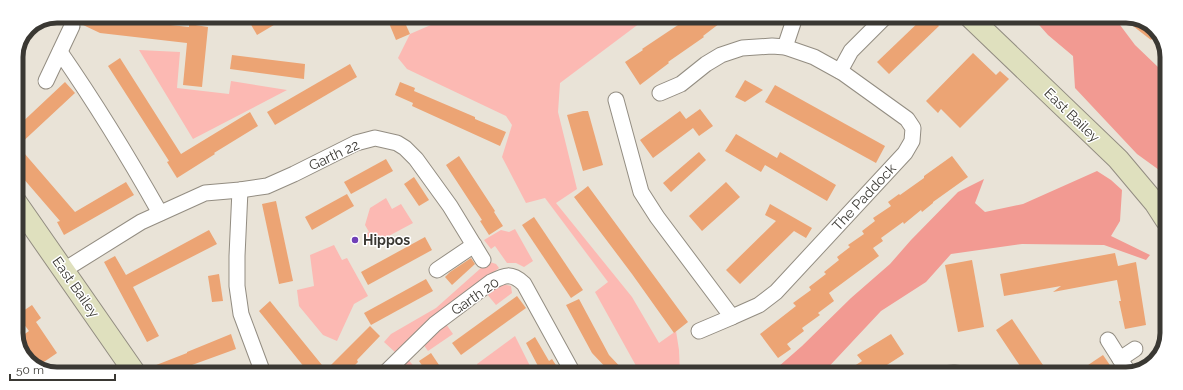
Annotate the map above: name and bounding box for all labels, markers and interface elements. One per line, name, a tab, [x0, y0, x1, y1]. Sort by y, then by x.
street label: East Bailey	[1041, 85, 1103, 146]
street label: Garth 22	[306, 136, 362, 174]
street label: The Paddock	[829, 160, 899, 234]
place label: Hippos	[363, 232, 410, 248]
marker: Hippos	[350, 235, 360, 245]
street label: East Bailey	[49, 254, 103, 321]
street label: Garth 20	[448, 274, 502, 318]
scale bar	[10, 356, 115, 382]
text: 50 m	[16, 363, 44, 377]

